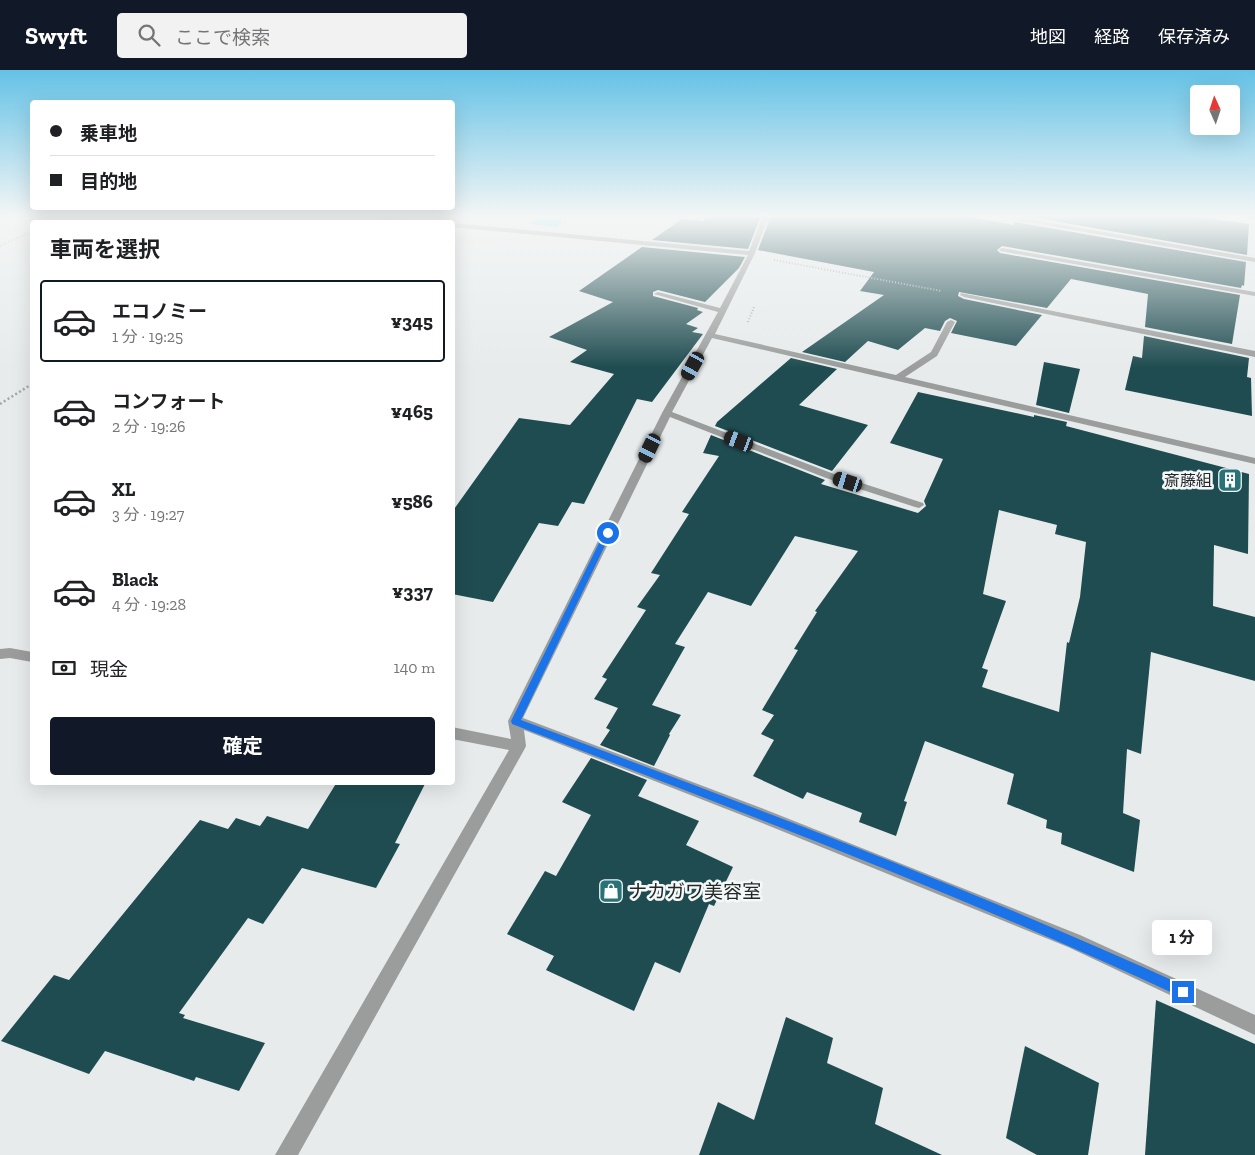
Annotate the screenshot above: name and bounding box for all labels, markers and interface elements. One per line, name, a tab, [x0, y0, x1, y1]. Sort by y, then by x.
search box	[117, 13, 467, 58]
text: Swyft	[25, 21, 87, 50]
icon: search	[135, 21, 163, 49]
text: ここで検索	[175, 26, 270, 49]
text: 地図	[1030, 26, 1066, 48]
text: 経路	[1094, 26, 1130, 48]
text: 保存済み	[1158, 26, 1230, 48]
north arrow	[1190, 85, 1240, 135]
map controls	[1190, 85, 1240, 135]
text: 乗車地	[80, 122, 137, 145]
text: 目的地	[80, 170, 137, 193]
text: 車両を選択	[50, 236, 160, 263]
icon: car	[52, 299, 97, 344]
text: エコノミー	[112, 300, 207, 323]
text: ¥345	[391, 310, 433, 333]
text: 1 分 · 19:25	[112, 327, 183, 346]
car	[679, 349, 706, 383]
icon: car	[52, 389, 97, 434]
text: コンフォート	[112, 390, 225, 413]
text: ¥465	[391, 400, 433, 423]
text: 2 分 · 19:26	[112, 417, 186, 436]
car	[722, 429, 755, 453]
car	[636, 431, 663, 465]
building icon: 斎藤組	[1217, 467, 1243, 493]
car	[831, 470, 864, 494]
place label: 斎藤組	[1164, 471, 1212, 490]
text: XL	[112, 478, 135, 501]
icon: car	[52, 479, 97, 524]
text: ¥586	[391, 490, 433, 513]
text: 3 分 · 19:27	[112, 505, 184, 524]
route start	[597, 522, 619, 544]
text: Black	[112, 568, 158, 591]
icon: car	[52, 569, 97, 614]
text: ¥337	[392, 580, 433, 603]
text: 4 分 · 19:28	[112, 595, 186, 614]
icon: cash	[50, 654, 78, 682]
text: 現金	[90, 658, 128, 681]
text: 140 m	[394, 658, 435, 677]
button: 確定	[50, 717, 435, 775]
shop icon: ナカガワ美容室	[598, 878, 624, 904]
place label: ナカガワ美容室	[628, 880, 761, 903]
callout: 1 分	[1153, 920, 1213, 954]
text: 1 分	[1169, 928, 1195, 947]
route end	[1172, 981, 1194, 1003]

